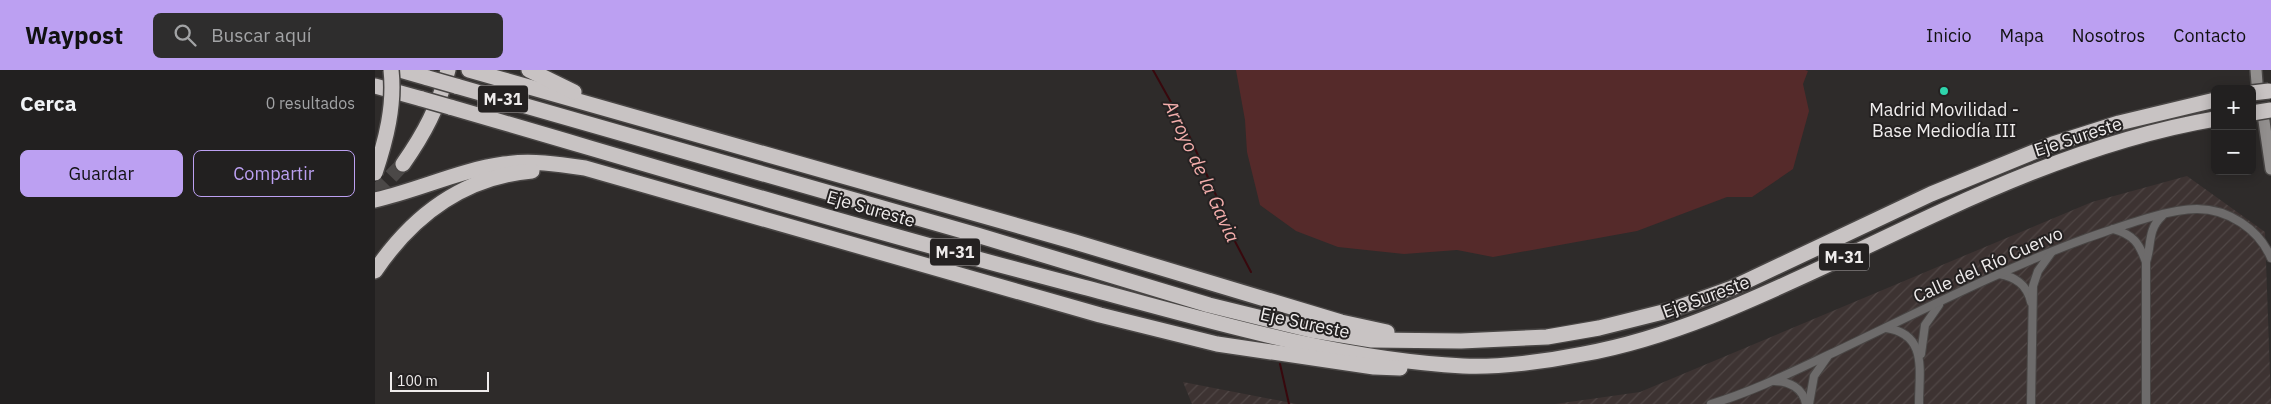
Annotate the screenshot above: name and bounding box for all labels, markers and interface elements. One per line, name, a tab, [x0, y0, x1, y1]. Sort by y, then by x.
search box	[153, 13, 503, 58]
text: Waypost	[25, 19, 123, 51]
icon: search	[171, 21, 199, 49]
text: Buscar aquí	[211, 23, 311, 47]
text: Inicio	[1926, 24, 1972, 47]
text: Mapa	[2000, 24, 2044, 47]
text: Nosotros	[2072, 24, 2145, 47]
text: Contacto	[2173, 24, 2246, 47]
road number: M-31	[478, 85, 528, 112]
marker: Madrid Movilidad - Base Mediodía III	[1938, 85, 1950, 97]
map controls	[2211, 85, 2256, 175]
button: +	[2211, 85, 2256, 130]
text: Cerca	[20, 89, 77, 117]
text: 0 resultados	[266, 93, 355, 113]
water label: Arroyo de la Gavia	[1158, 95, 1245, 246]
place label: Madrid Movilidad - Base Mediodía III	[1869, 98, 2019, 142]
street label: Eje Sureste	[2031, 111, 2125, 162]
button: −	[2211, 130, 2256, 175]
button: Guardar	[20, 150, 183, 197]
button: Compartir	[193, 150, 355, 197]
street label: Eje Sureste	[824, 185, 918, 232]
street label: Calle del Río Cuervo	[1909, 221, 2066, 308]
road number: M-31	[930, 238, 980, 266]
road number: M-31	[1819, 243, 1869, 270]
street label: Eje Sureste	[1659, 270, 1753, 323]
street label: Eje Sureste	[1258, 302, 1352, 343]
scale bar	[390, 369, 489, 392]
text: 100 m	[397, 372, 438, 390]

